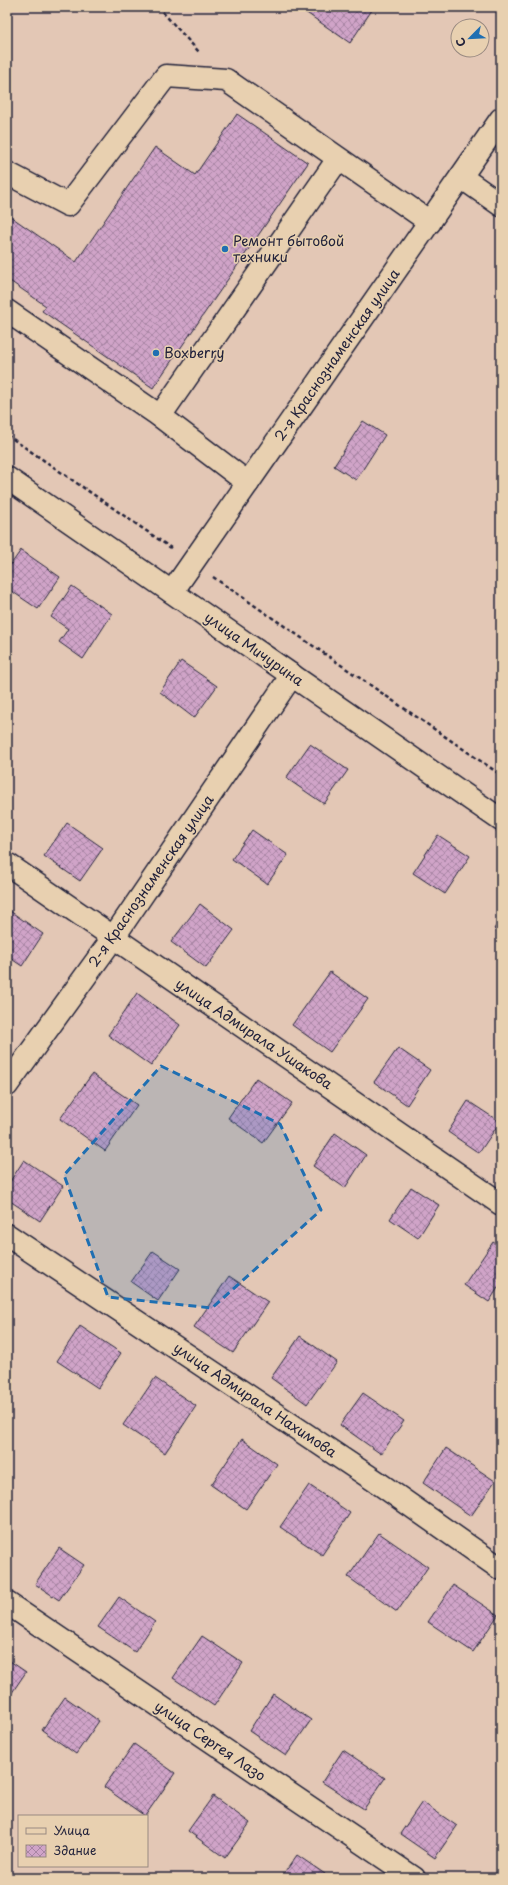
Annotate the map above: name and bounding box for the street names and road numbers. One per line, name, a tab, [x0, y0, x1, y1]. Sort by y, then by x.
street label: 2-я Краснознаменская улица	[269, 264, 404, 445]
street label: улица Мичурина	[200, 607, 308, 691]
street label: 2-я Краснознаменская улица	[83, 790, 218, 971]
street label: улица Адмирала Ушакова	[172, 973, 337, 1094]
street label: улица Адмирала Нахимова	[169, 1337, 341, 1462]
street label: улица Сергея Лазо	[150, 1695, 270, 1786]

